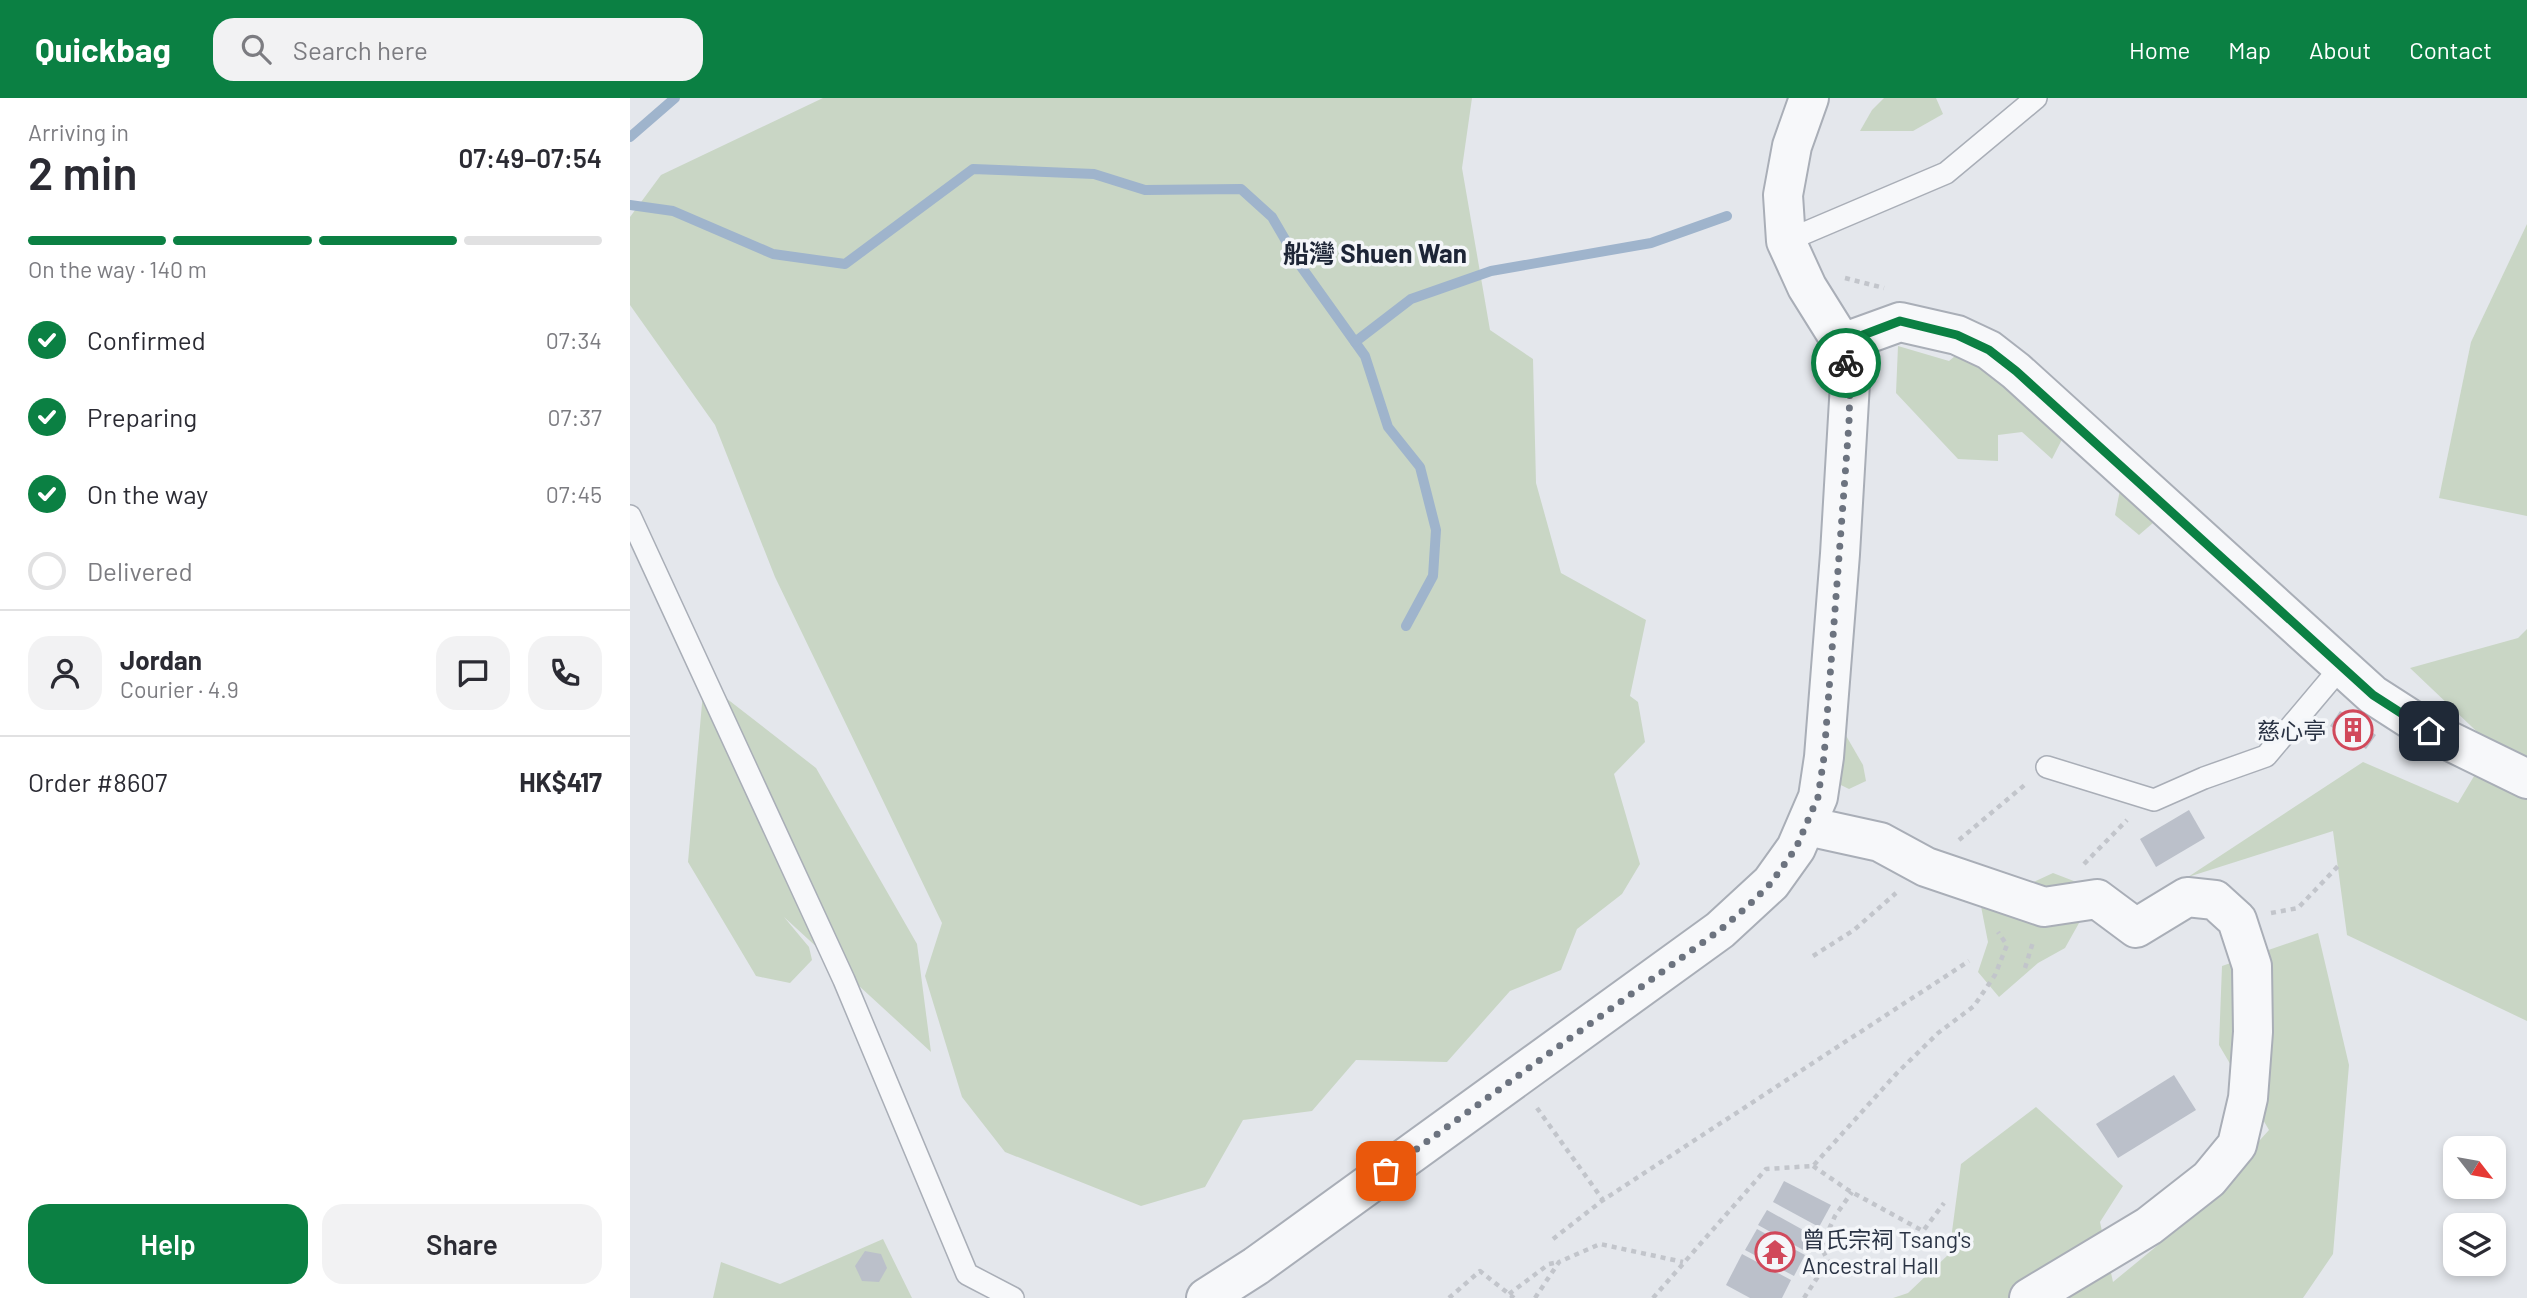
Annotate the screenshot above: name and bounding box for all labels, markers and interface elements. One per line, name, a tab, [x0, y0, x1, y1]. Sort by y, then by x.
search box	[213, 18, 703, 81]
text: Quickbag	[35, 29, 171, 69]
icon: search	[237, 30, 275, 68]
text: Search here	[293, 34, 428, 65]
text: Home	[2129, 35, 2190, 64]
text: Map	[2228, 35, 2271, 64]
text: About	[2309, 35, 2371, 64]
text: Contact	[2409, 35, 2492, 64]
text: Arriving in	[28, 118, 129, 146]
text: 07:49–07:54	[459, 142, 602, 173]
text: 2 min	[28, 144, 137, 199]
district label: 船灣 Shuen Wan	[1283, 237, 1467, 268]
text: On the way · 140 m	[28, 255, 207, 283]
icon: check	[28, 321, 66, 359]
text: Confirmed	[87, 324, 206, 355]
text: 07:34	[546, 326, 602, 354]
courier	[1811, 328, 1881, 398]
icon: bike	[1827, 344, 1865, 382]
icon: check	[28, 398, 66, 436]
text: Preparing	[87, 401, 197, 432]
text: 07:37	[548, 403, 602, 431]
icon: check	[28, 475, 66, 513]
text: On the way	[87, 478, 208, 509]
text: 07:45	[546, 480, 602, 508]
text: Delivered	[87, 555, 193, 586]
button: person	[28, 636, 102, 710]
button: chat	[436, 636, 510, 710]
button: phone	[528, 636, 602, 710]
text: Jordan	[120, 644, 202, 675]
text: Courier · 4.9	[120, 675, 239, 703]
pin	[2399, 701, 2459, 761]
building icon: 慈心亭	[2332, 709, 2374, 751]
icon: home	[2410, 712, 2448, 750]
place label: 慈心亭	[2257, 716, 2326, 744]
text: Order #8607	[28, 766, 167, 797]
text: HK$417	[519, 766, 602, 797]
north arrow	[2443, 1136, 2506, 1199]
map controls	[2443, 1136, 2506, 1276]
pin	[1356, 1141, 1416, 1201]
icon: bag	[1367, 1152, 1405, 1190]
button: Help	[28, 1204, 308, 1284]
button: Share	[322, 1204, 602, 1284]
button: layers	[2443, 1213, 2506, 1276]
place label: 曾氏宗祠 Tsang's Ancestral Hall	[1802, 1225, 1971, 1279]
temple icon: 曾氏宗祠 Tsang's Ancestral Hall	[1754, 1231, 1796, 1273]

